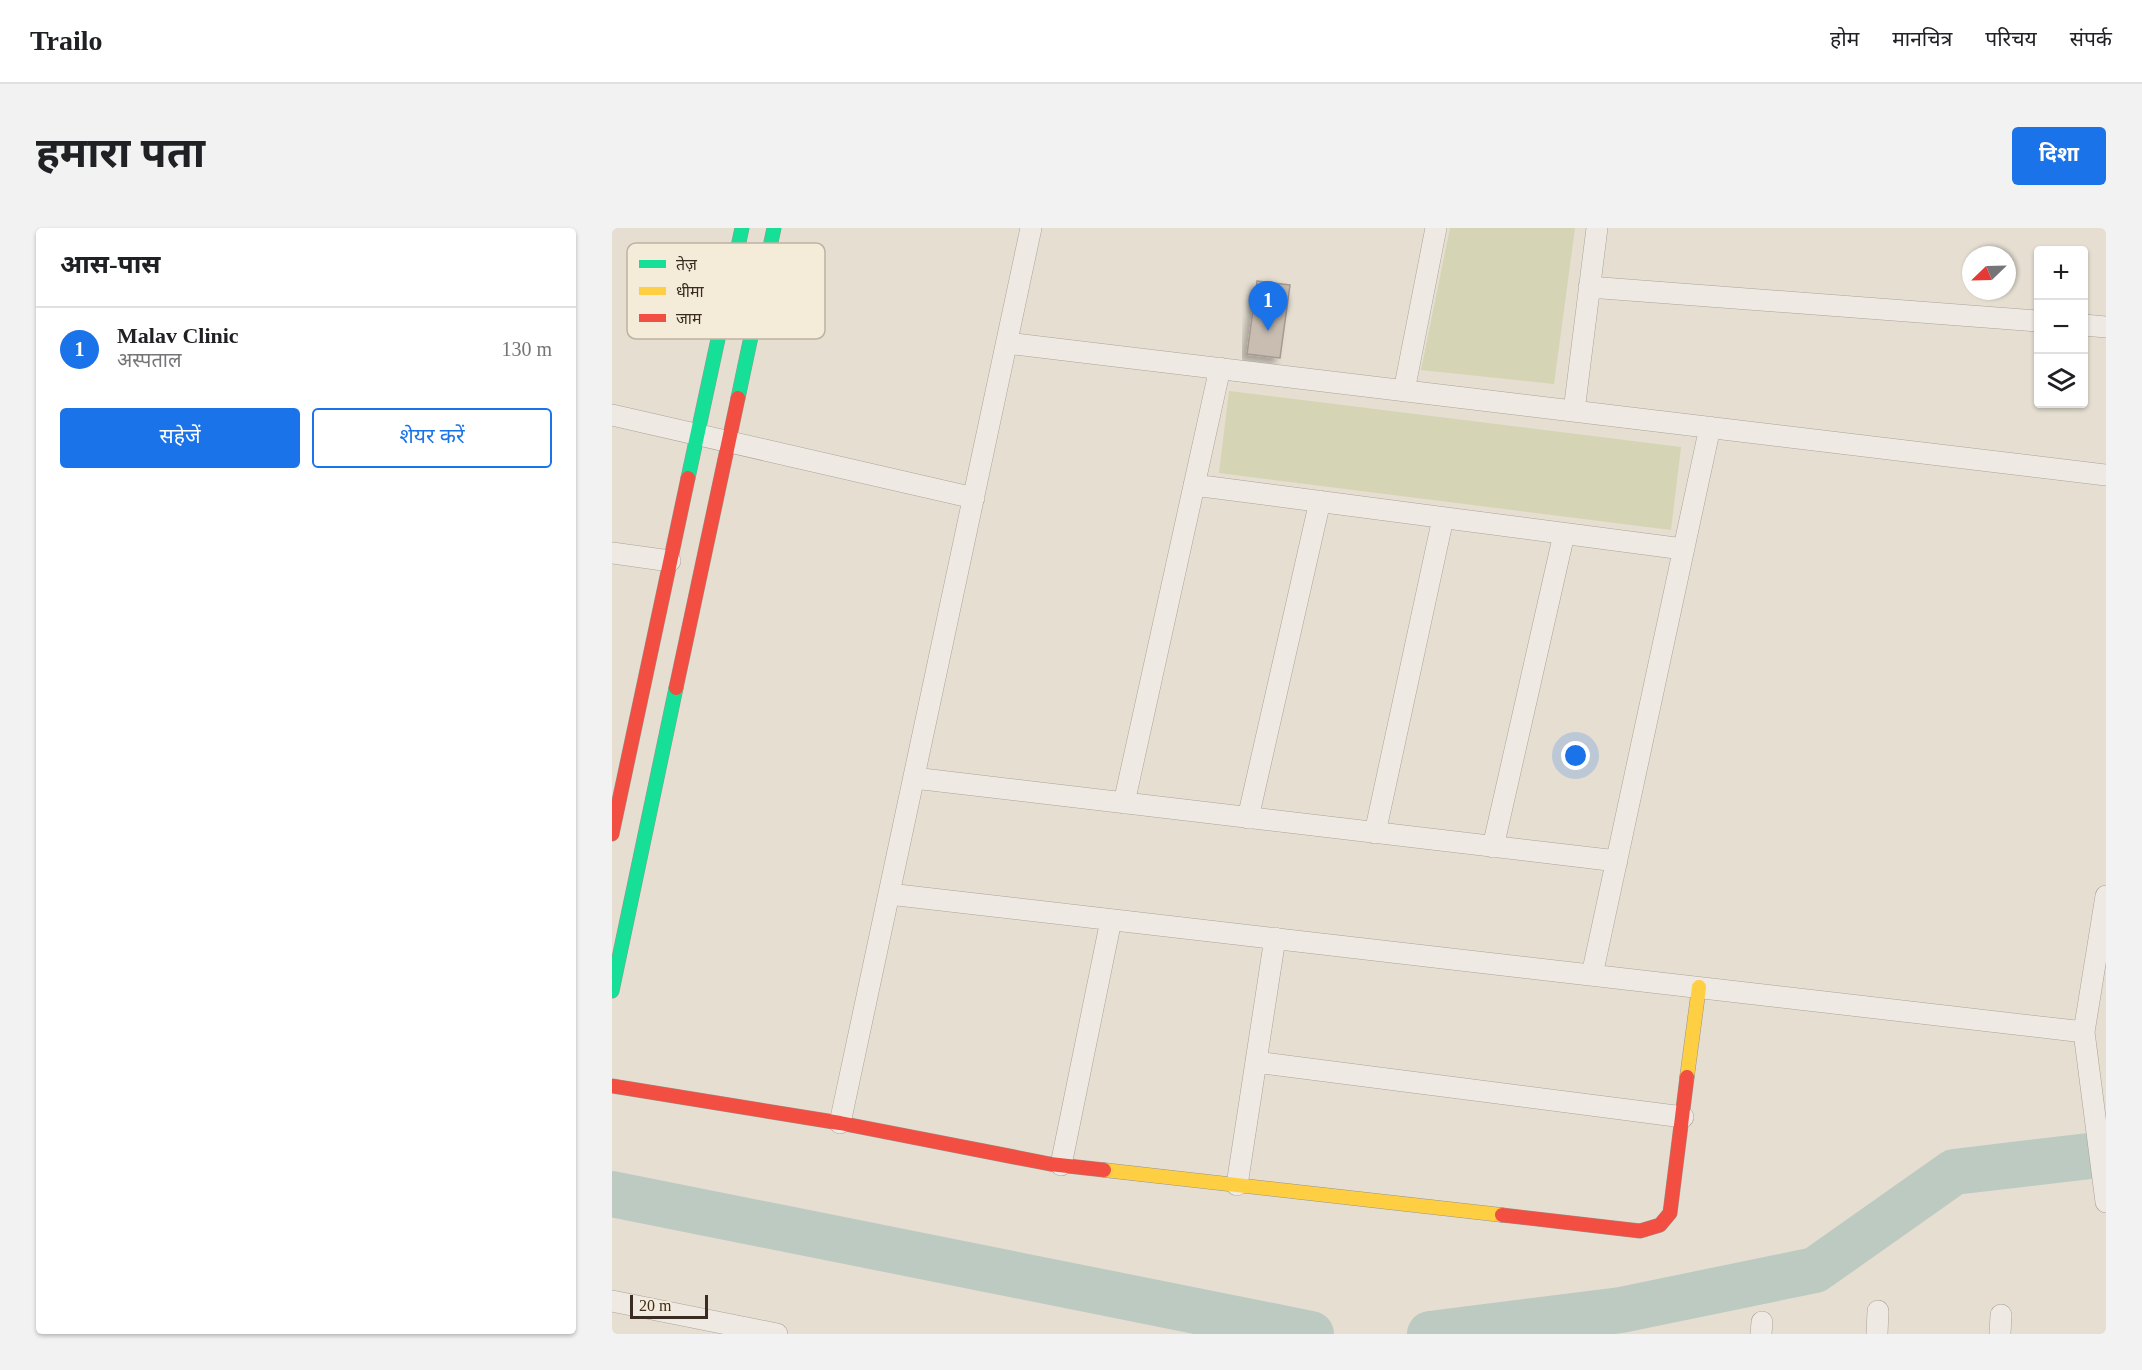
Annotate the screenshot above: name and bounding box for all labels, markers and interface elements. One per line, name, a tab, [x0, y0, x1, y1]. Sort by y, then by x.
text: Trailo	[30, 25, 103, 56]
text: होम	[1830, 27, 1859, 51]
text: मानचित्र	[1892, 27, 1952, 51]
text: परिचय	[1985, 27, 2037, 51]
text: संपर्क	[2070, 27, 2112, 51]
button: दिशा	[2012, 127, 2106, 185]
text: हमारा पता	[36, 130, 205, 176]
legend	[627, 243, 825, 339]
north arrow	[1962, 246, 2016, 300]
map controls	[2034, 246, 2088, 408]
button: +	[2034, 246, 2088, 300]
text: आस-पास	[60, 250, 160, 279]
text: तेज़	[676, 255, 698, 273]
pin: 1	[1248, 282, 1288, 331]
text: धीमा	[676, 283, 705, 300]
button: −	[2034, 300, 2088, 354]
text: जाम	[676, 310, 702, 327]
text: Malav Clinic	[117, 323, 239, 348]
text: 1	[75, 338, 85, 360]
text: 130 m	[501, 338, 552, 360]
text: अस्पताल	[117, 349, 182, 371]
button: layers	[2034, 354, 2088, 408]
button: सहेजें	[60, 408, 300, 468]
button: शेयर करें	[312, 408, 552, 468]
your location	[1561, 741, 1590, 770]
scale bar	[630, 1292, 708, 1320]
text: 20 m	[639, 1297, 671, 1314]

